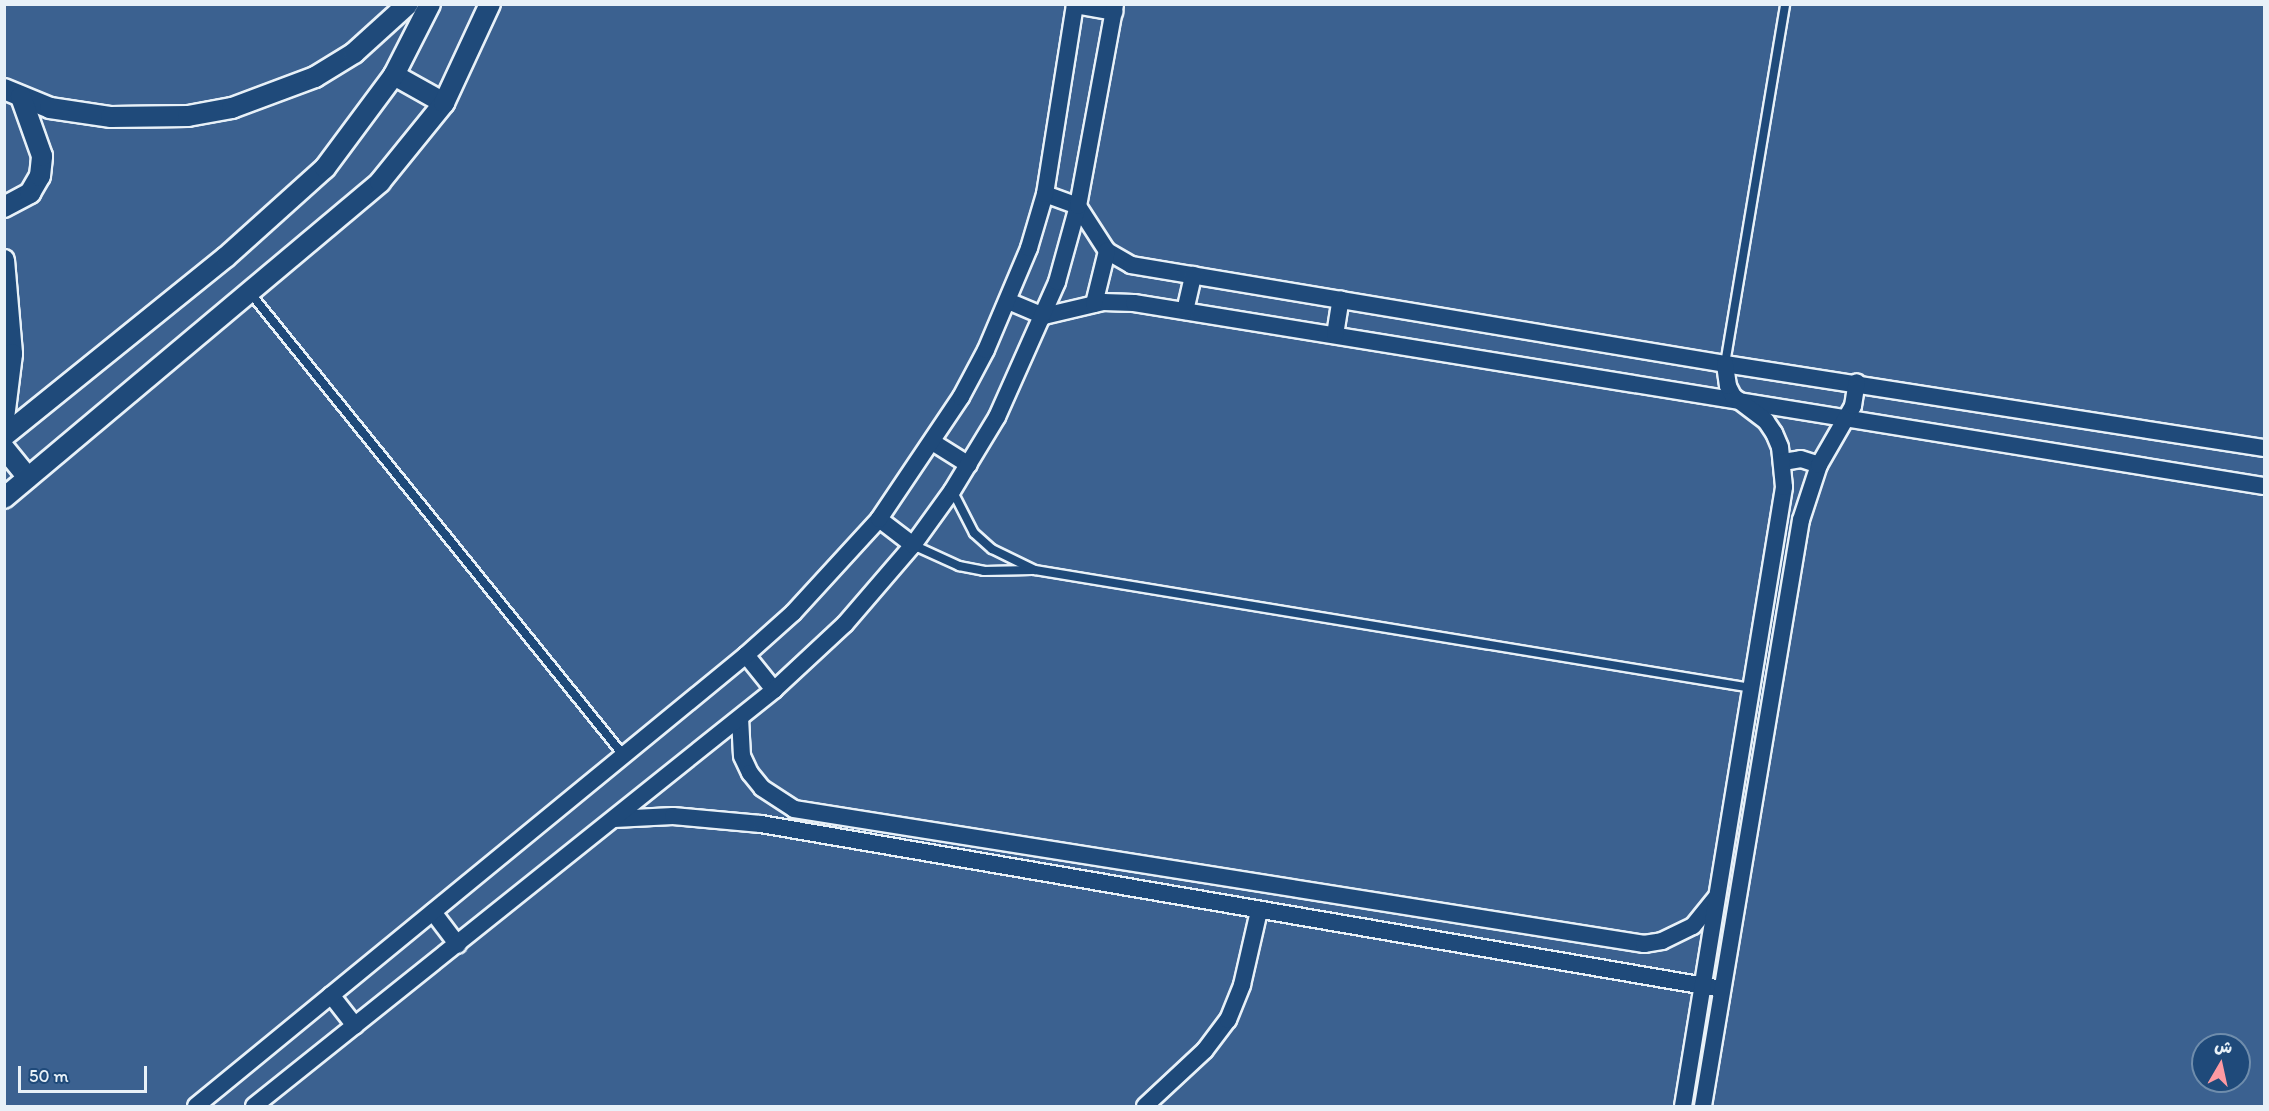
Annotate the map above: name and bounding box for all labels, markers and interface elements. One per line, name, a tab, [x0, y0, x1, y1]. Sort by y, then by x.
north arrow	[2191, 1033, 2251, 1093]
text: ش	[2213, 1036, 2234, 1057]
scale bar	[21, 1054, 150, 1092]
text: 50 m	[29, 1065, 69, 1087]

